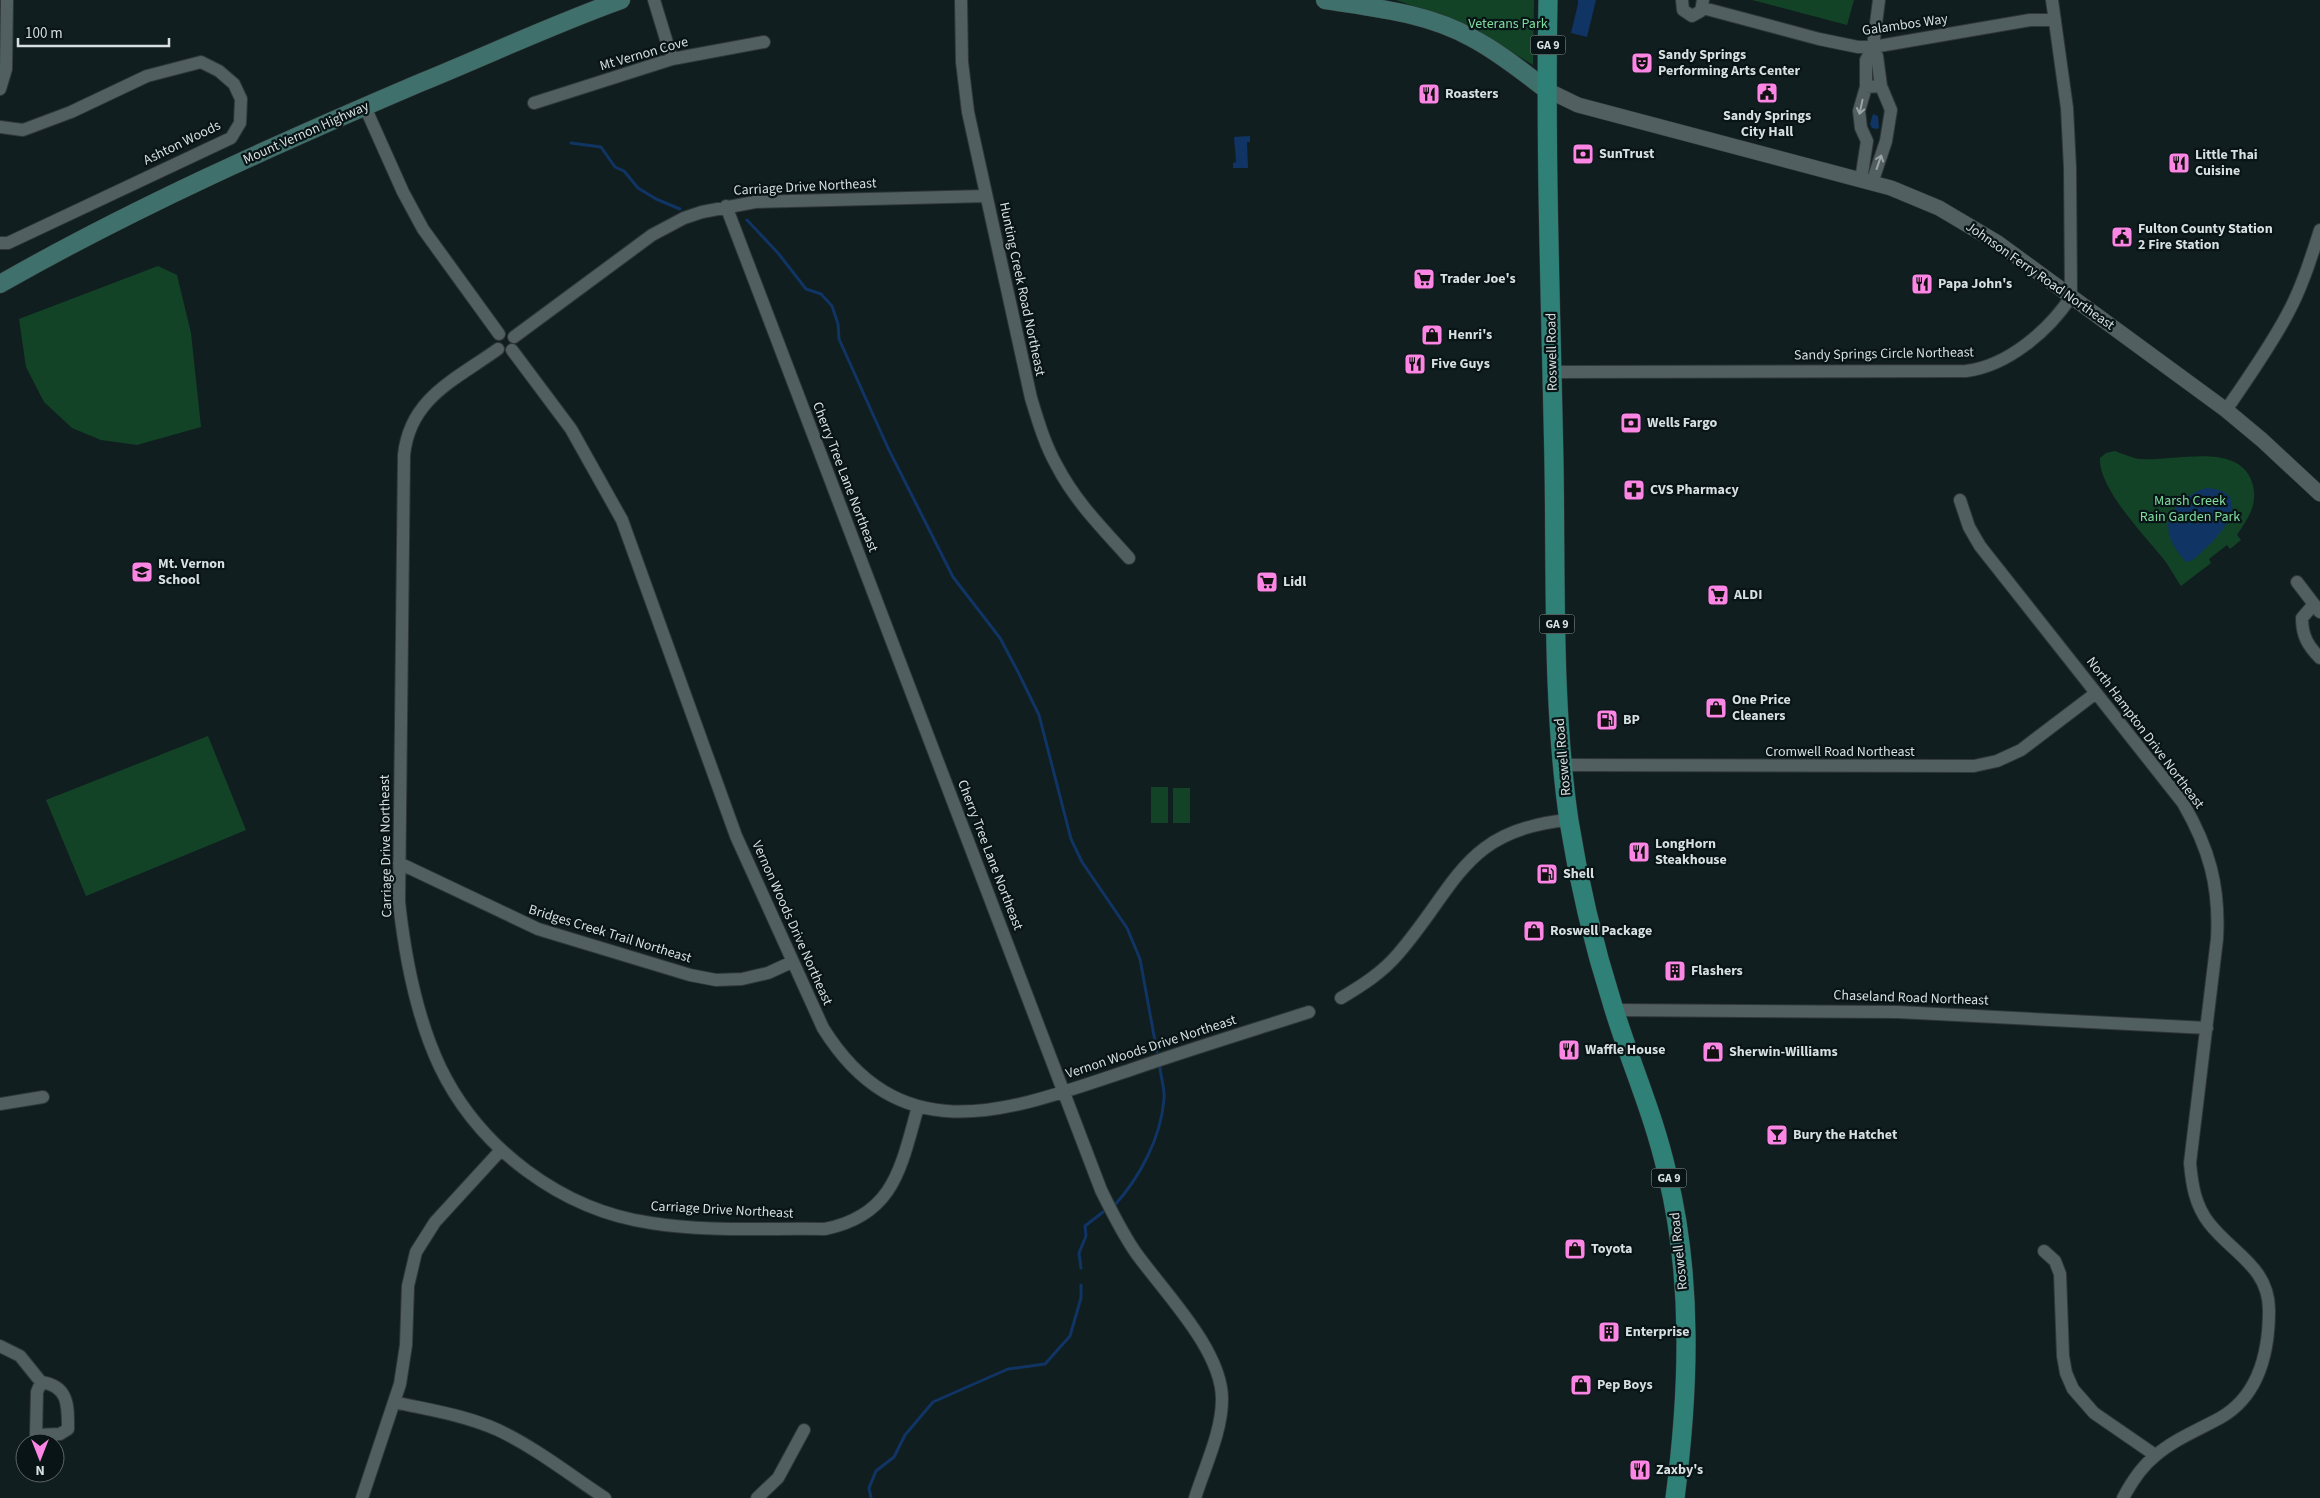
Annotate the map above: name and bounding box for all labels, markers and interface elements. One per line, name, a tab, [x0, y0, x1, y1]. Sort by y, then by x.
street label: Galambos Way	[1861, 9, 1950, 41]
park label: Veterans Park	[1468, 14, 1548, 34]
scale bar	[18, 15, 169, 47]
text: 100 m	[25, 23, 63, 44]
street label: Mt Vernon Cove	[597, 32, 691, 76]
road number: GA 9	[1530, 36, 1566, 54]
place label: Sandy Springs Performing Arts Center	[1658, 45, 1801, 81]
theatre icon: Sandy Springs Performing Arts Center	[1630, 51, 1654, 75]
public building icon: Sandy Springs City Hall	[1755, 81, 1779, 105]
restaurant icon: Roasters	[1417, 82, 1441, 106]
place label: Roasters	[1445, 84, 1498, 104]
street label: Mount Vernon Highway	[240, 96, 373, 170]
one-way arrow	[1856, 98, 1865, 114]
place label: Sandy Springs City Hall	[1723, 106, 1811, 142]
street label: Ashton Woods	[140, 116, 224, 170]
bank icon: SunTrust	[1571, 142, 1595, 166]
place label: SunTrust	[1599, 144, 1655, 164]
place label: Little Thai Cuisine	[2195, 145, 2258, 181]
restaurant icon: Little Thai Cuisine	[2167, 151, 2191, 175]
one-way arrow	[1875, 155, 1884, 170]
street label: Carriage Drive Northeast	[733, 173, 877, 201]
street label: Hunting Creek Road Northeast	[994, 200, 1050, 378]
street label: Johnson Ferry Road Northeast	[1962, 217, 2119, 335]
place label: Fulton County Station 2 Fire Station	[2138, 219, 2273, 255]
public building icon: Fulton County Station 2 Fire Station	[2110, 225, 2134, 249]
supermarket icon: Trader Joe's	[1412, 267, 1436, 291]
place label: Trader Joe's	[1440, 269, 1516, 289]
restaurant icon: Papa John's	[1910, 272, 1934, 296]
place label: Papa John's	[1938, 274, 2012, 294]
street label: Roswell Road	[1541, 313, 1563, 391]
shop icon: Henri's	[1420, 323, 1444, 347]
place label: Henri's	[1448, 325, 1492, 345]
street label: Sandy Springs Circle Northeast	[1794, 342, 1974, 366]
restaurant icon: Five Guys	[1403, 352, 1427, 376]
place label: Five Guys	[1431, 354, 1490, 374]
street label: Cherry Tree Lane Northeast	[807, 399, 883, 555]
bank icon: Wells Fargo	[1619, 411, 1643, 435]
place label: Wells Fargo	[1647, 413, 1717, 433]
pharmacy icon: CVS Pharmacy	[1622, 478, 1646, 502]
place label: CVS Pharmacy	[1650, 480, 1740, 500]
park label: Marsh Creek Rain Garden Park	[2140, 491, 2240, 527]
place label: Mt. Vernon School	[158, 554, 225, 590]
school or university icon: Mt. Vernon School	[130, 560, 154, 584]
supermarket icon: Lidl	[1255, 570, 1279, 594]
place label: Lidl	[1283, 572, 1306, 592]
supermarket icon: ALDI	[1706, 583, 1730, 607]
place label: ALDI	[1733, 585, 1762, 605]
road number: GA 9	[1540, 614, 1574, 634]
street label: North Hampton Drive Northeast	[2081, 653, 2209, 813]
place label: One Price Cleaners	[1732, 690, 1791, 726]
shop icon: One Price Cleaners	[1704, 696, 1728, 720]
fuel station icon: BP	[1595, 708, 1619, 732]
place label: BP	[1623, 710, 1640, 730]
street label: Roswell Road	[1550, 717, 1576, 797]
street label: Cromwell Road Northeast	[1765, 742, 1915, 762]
street label: Carriage Drive Northeast	[375, 774, 397, 918]
street label: Cherry Tree Lane Northeast	[952, 777, 1028, 933]
place label: LongHorn Steakhouse	[1655, 834, 1727, 870]
street label: Vernon Woods Drive Northeast	[747, 838, 837, 1009]
restaurant icon: LongHorn Steakhouse	[1627, 840, 1651, 864]
fuel station icon: Shell	[1535, 862, 1559, 886]
place label: Shell	[1563, 864, 1594, 884]
street label: Bridges Creek Trail Northeast	[526, 900, 694, 968]
shop icon: Roswell Package	[1522, 919, 1546, 943]
place label: Roswell Package	[1550, 921, 1652, 941]
building icon: Flashers	[1663, 959, 1687, 983]
place label: Flashers	[1691, 961, 1743, 981]
street label: Chaseland Road Northeast	[1833, 985, 1989, 1011]
street label: Vernon Woods Drive Northeast	[1063, 1010, 1239, 1084]
restaurant icon: Waffle House	[1557, 1038, 1581, 1062]
place label: Waffle House	[1585, 1040, 1665, 1060]
shop icon: Sherwin-Williams	[1701, 1040, 1725, 1064]
place label: Sherwin-Williams	[1729, 1042, 1838, 1062]
bar icon: Bury the Hatchet	[1765, 1123, 1789, 1147]
place label: Bury the Hatchet	[1793, 1125, 1898, 1145]
road number: GA 9	[1652, 1168, 1686, 1188]
street label: Carriage Drive Northeast	[650, 1196, 794, 1224]
street label: Roswell Road	[1665, 1211, 1693, 1291]
shop icon: Toyota	[1563, 1237, 1587, 1261]
place label: Toyota	[1591, 1239, 1632, 1259]
building icon: Enterprise	[1597, 1320, 1621, 1344]
place label: Enterprise	[1625, 1322, 1690, 1342]
shop icon: Pep Boys	[1569, 1373, 1593, 1397]
place label: Pep Boys	[1597, 1375, 1653, 1395]
north arrow	[15, 1433, 65, 1483]
restaurant icon: Zaxby's	[1628, 1458, 1652, 1482]
text: N	[35, 1460, 45, 1480]
place label: Zaxby's	[1656, 1460, 1703, 1480]

